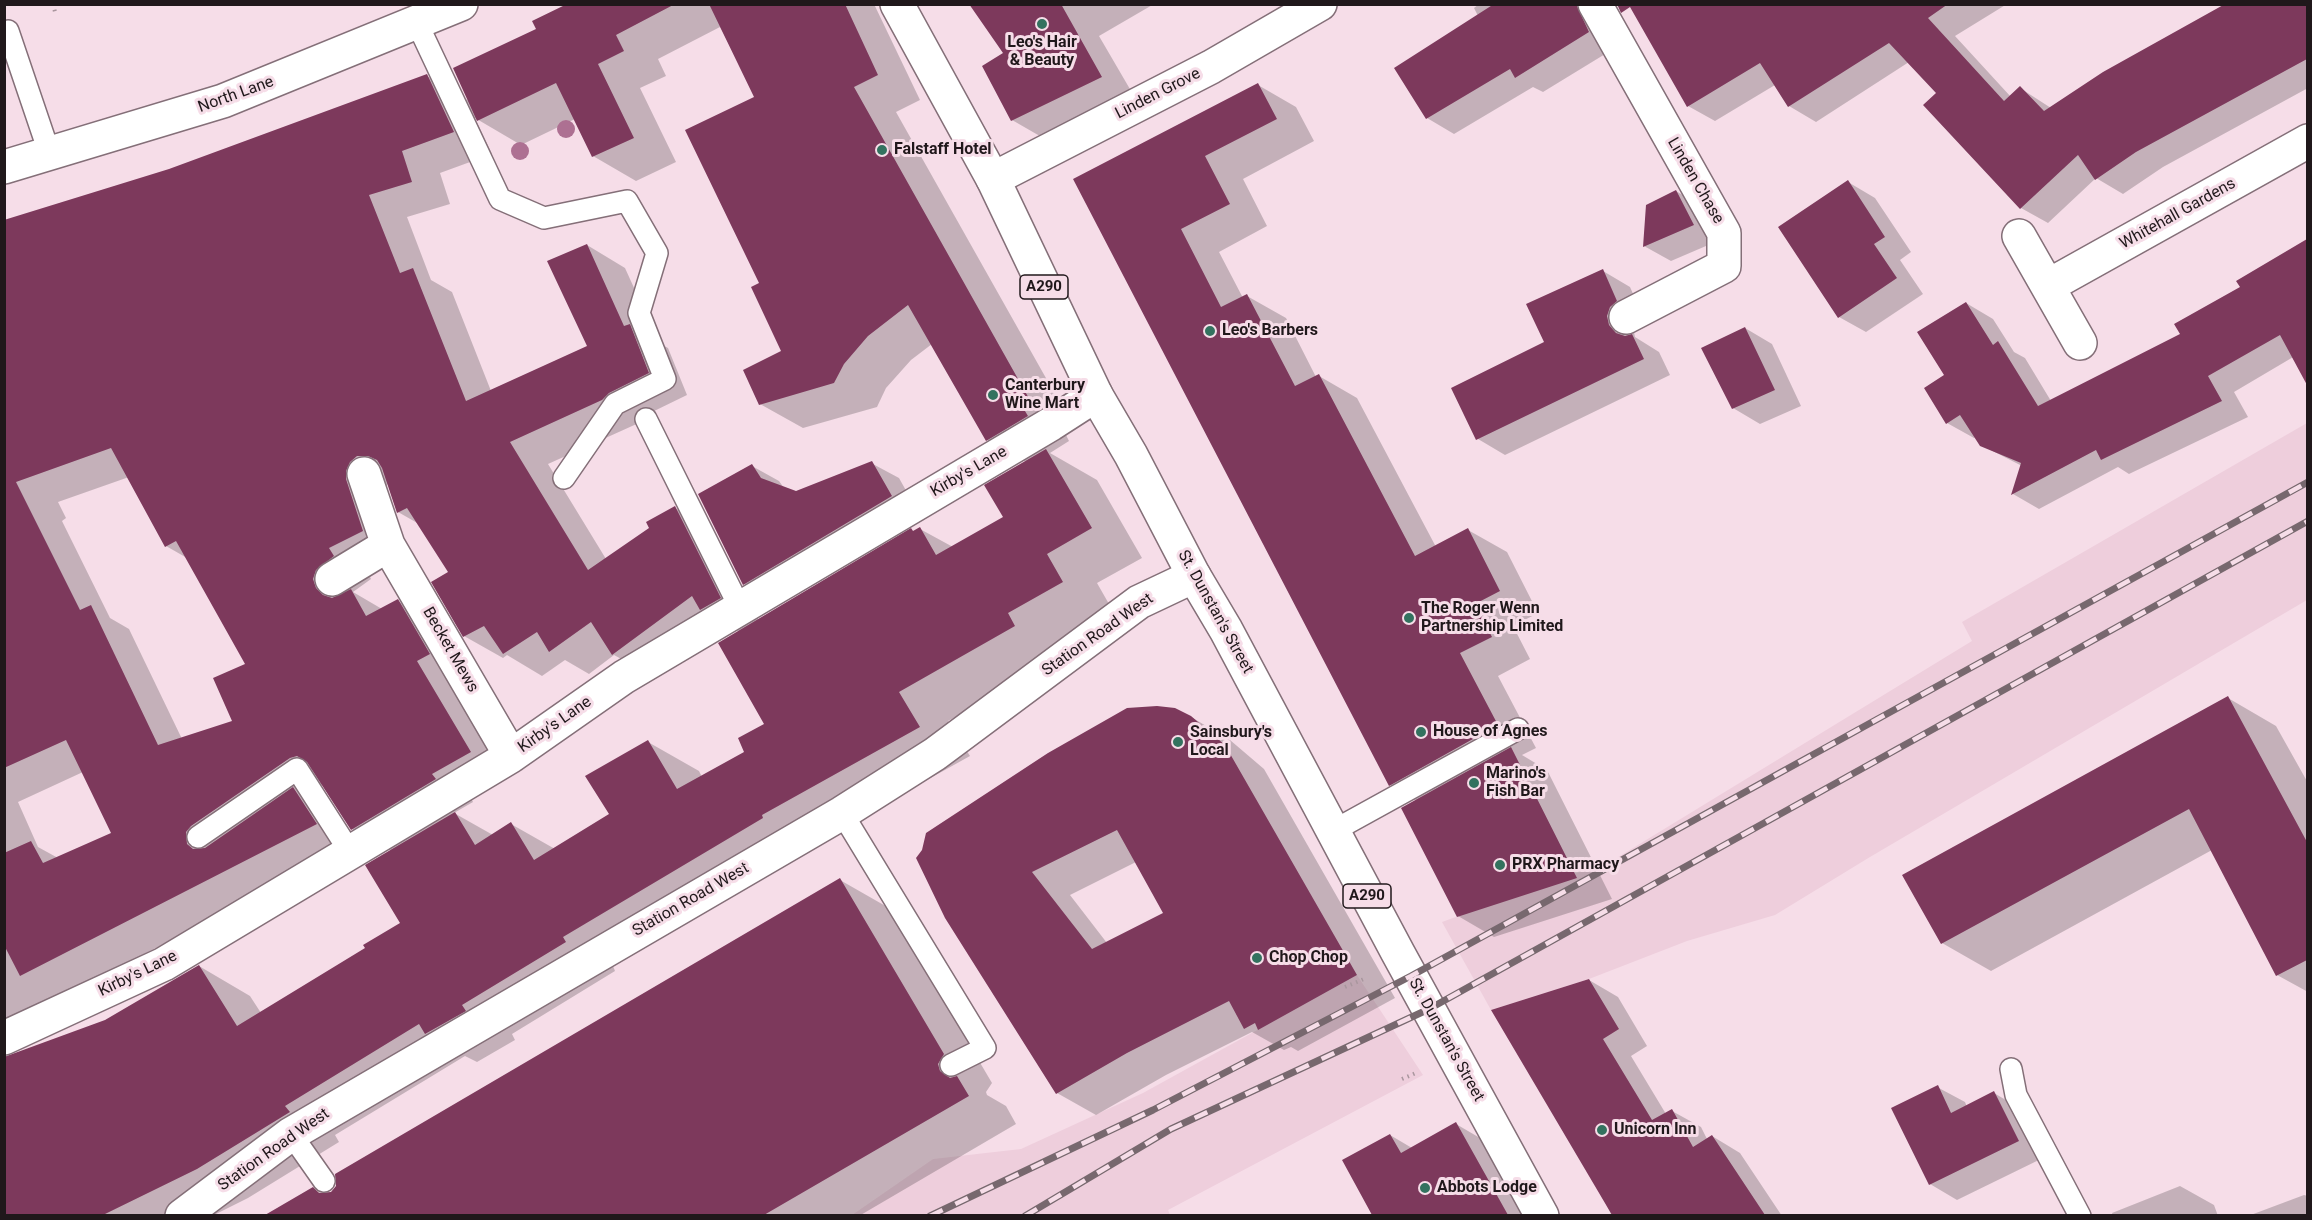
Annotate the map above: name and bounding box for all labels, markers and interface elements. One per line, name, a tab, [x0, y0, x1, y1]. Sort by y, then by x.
marker: Leo's Hair & Beauty	[1035, 17, 1049, 31]
place label: Leo's Hair & Beauty	[1007, 33, 1077, 71]
street label: Linden Grove	[1112, 64, 1204, 124]
street label: North Lane	[196, 72, 276, 118]
street label: Linden Chase	[1663, 134, 1727, 228]
place label: Falstaff Hotel	[894, 140, 992, 160]
marker: Falstaff Hotel	[875, 143, 889, 157]
street label: Whitehall Gardens	[2117, 174, 2239, 254]
road number: A290	[1020, 275, 1068, 299]
place label: Leo's Barbers	[1222, 321, 1318, 341]
marker: Leo's Barbers	[1203, 324, 1217, 338]
place label: Canterbury Wine Mart	[1005, 376, 1085, 414]
marker: Canterbury Wine Mart	[986, 388, 1000, 402]
street label: Kirby's Lane	[927, 442, 1011, 502]
street label: St. Dunstan's Street	[1173, 547, 1257, 677]
street label: Station Road West	[1039, 590, 1157, 680]
place label: The Roger Wenn Partnership Limited	[1421, 599, 1563, 637]
street label: Becket Mews	[418, 604, 482, 696]
marker: The Roger Wenn Partnership Limited	[1402, 611, 1416, 625]
street label: Kirby's Lane	[515, 693, 595, 757]
place label: House of Agnes	[1433, 722, 1548, 742]
place label: Sainsbury's Local	[1190, 723, 1272, 761]
marker: House of Agnes	[1414, 725, 1428, 739]
marker: Sainsbury's Local	[1171, 735, 1185, 749]
place label: Marino's Fish Bar	[1486, 764, 1546, 802]
marker: Marino's Fish Bar	[1467, 776, 1481, 790]
place label: PRX Pharmacy	[1512, 855, 1619, 875]
marker: PRX Pharmacy	[1493, 858, 1507, 872]
street label: Station Road West	[629, 859, 753, 941]
road number: A290	[1343, 884, 1391, 908]
street label: Kirby's Lane	[96, 947, 180, 1001]
place label: Chop Chop	[1269, 948, 1348, 968]
marker: Chop Chop	[1250, 951, 1264, 965]
street label: St. Dunstan's Street	[1404, 975, 1488, 1105]
street label: Station Road West	[215, 1105, 333, 1195]
place label: Unicorn Inn	[1614, 1120, 1697, 1140]
marker: Unicorn Inn	[1595, 1123, 1609, 1137]
place label: Abbots Lodge	[1437, 1178, 1537, 1198]
marker: Abbots Lodge	[1418, 1181, 1432, 1195]

